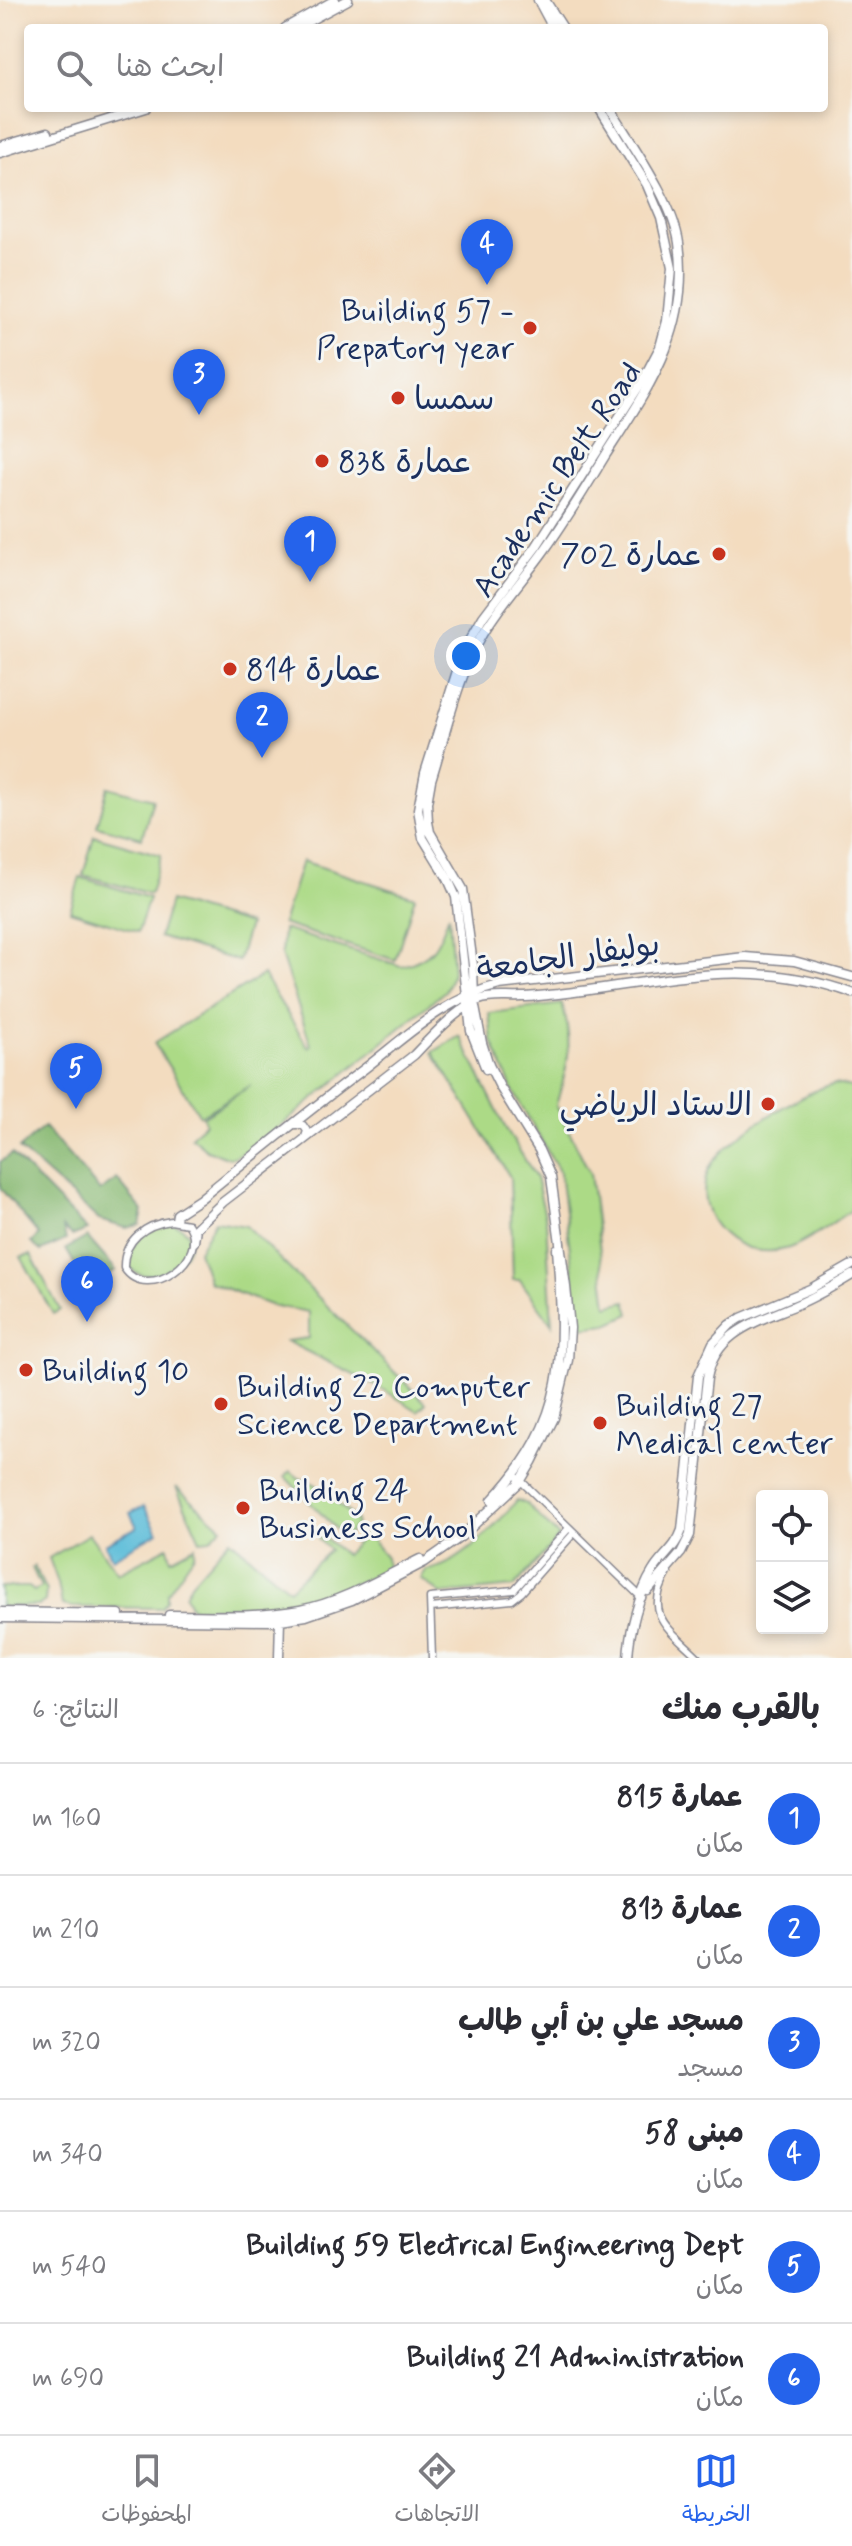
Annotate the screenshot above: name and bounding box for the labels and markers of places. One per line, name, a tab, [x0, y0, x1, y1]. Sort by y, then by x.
pin: 4	[461, 219, 513, 285]
place label: Building 57 - Prepatory year	[316, 291, 515, 370]
marker: Building 57 - Prepatory year	[521, 319, 539, 337]
pin: 3	[173, 349, 225, 415]
place label: سمسا	[414, 379, 494, 421]
marker: سمسا	[389, 389, 407, 407]
place label: عمارة 838	[338, 442, 473, 484]
marker: عمارة 838	[313, 452, 331, 470]
pin: 1	[284, 516, 336, 582]
place label: عمارة 702	[560, 535, 703, 577]
marker: عمارة 702	[710, 545, 728, 563]
place label: عمارة 814	[246, 650, 383, 692]
marker: عمارة 814	[221, 660, 239, 678]
pin: 2	[236, 692, 288, 758]
pin: 5	[50, 1043, 102, 1109]
place label: الاستاد الرياضي	[559, 1085, 752, 1132]
marker: الاستاد الرياضي	[759, 1095, 777, 1113]
pin: 6	[61, 1256, 113, 1322]
place label: Building 10	[42, 1351, 189, 1396]
marker: Building 10	[17, 1361, 35, 1379]
place label: Building 22 Computer Science Department	[237, 1367, 531, 1446]
place label: Building 27 Medical center	[616, 1386, 834, 1465]
marker: Building 22 Computer Science Department	[212, 1395, 230, 1413]
marker: Building 27 Medical center	[591, 1414, 609, 1432]
place label: Building 24 Business School	[259, 1471, 476, 1550]
marker: Building 24 Business School	[234, 1499, 252, 1517]

